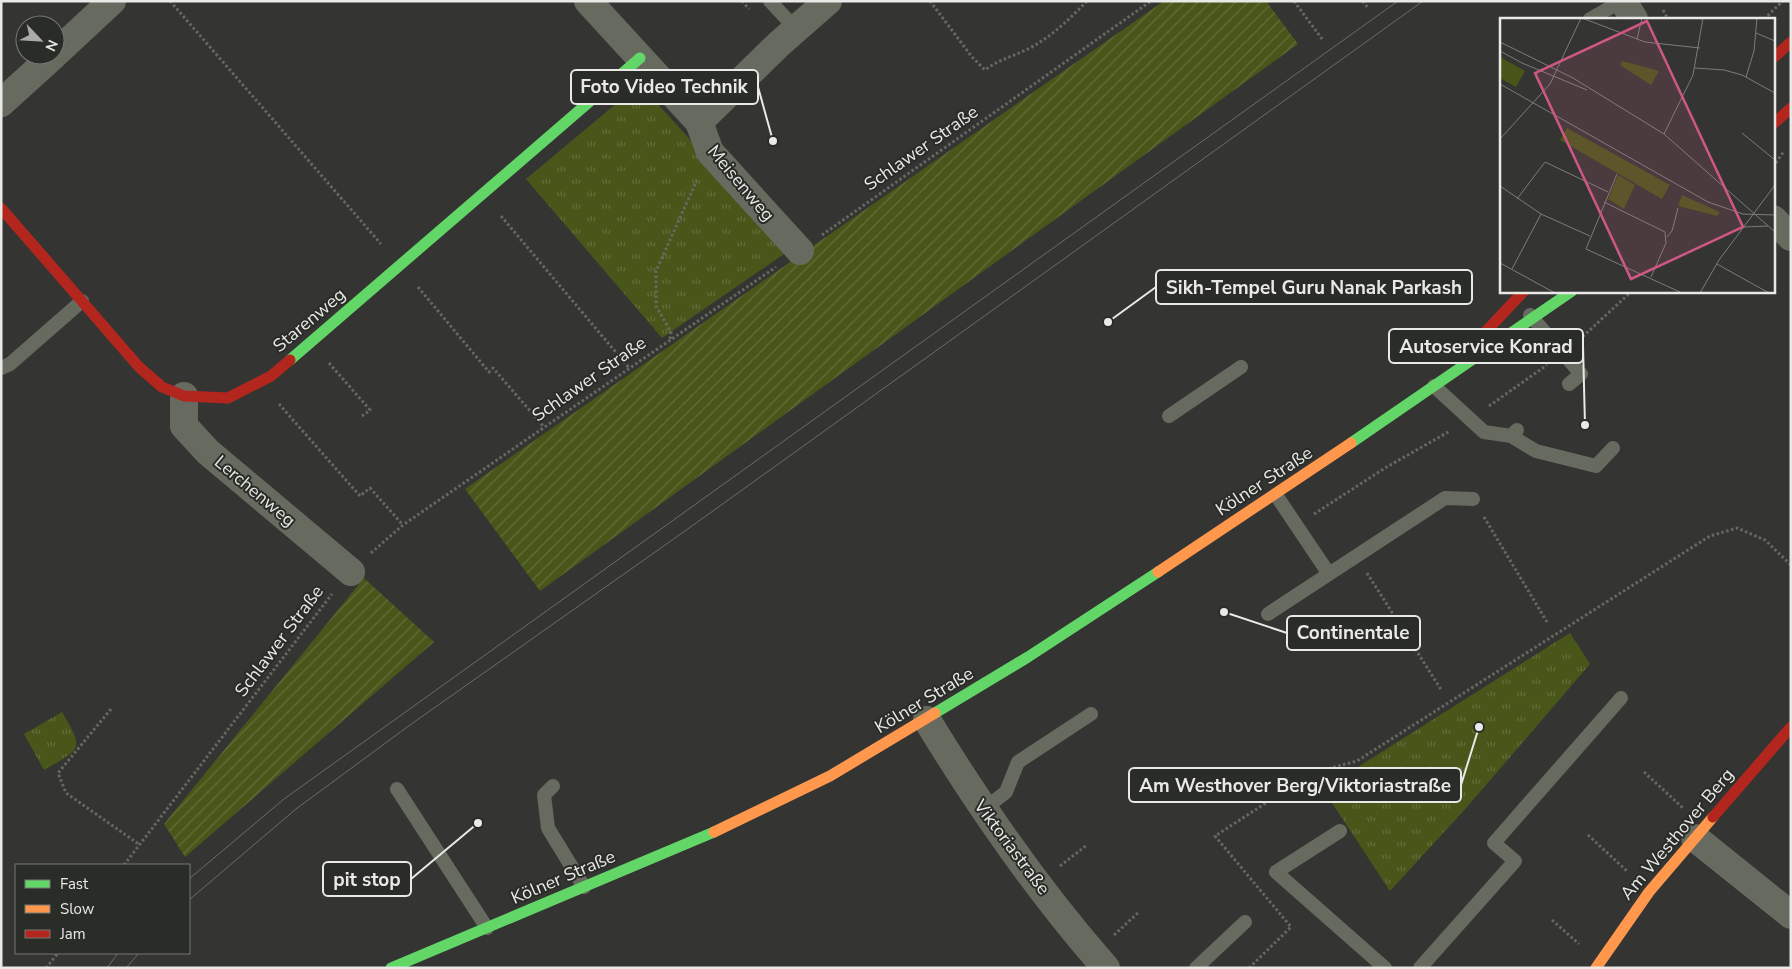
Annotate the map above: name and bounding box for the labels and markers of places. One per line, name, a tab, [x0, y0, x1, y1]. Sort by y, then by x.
callout: Foto Video Technik	[571, 70, 758, 104]
callout: Sikh-Tempel Guru Nanak Parkash	[1156, 270, 1472, 304]
callout: Autoservice Konrad	[1389, 329, 1583, 363]
callout: Continentale	[1287, 616, 1420, 650]
callout: Am Westhover Berg/Viktoriastraße	[1129, 768, 1461, 802]
callout: pit stop	[323, 862, 411, 896]

